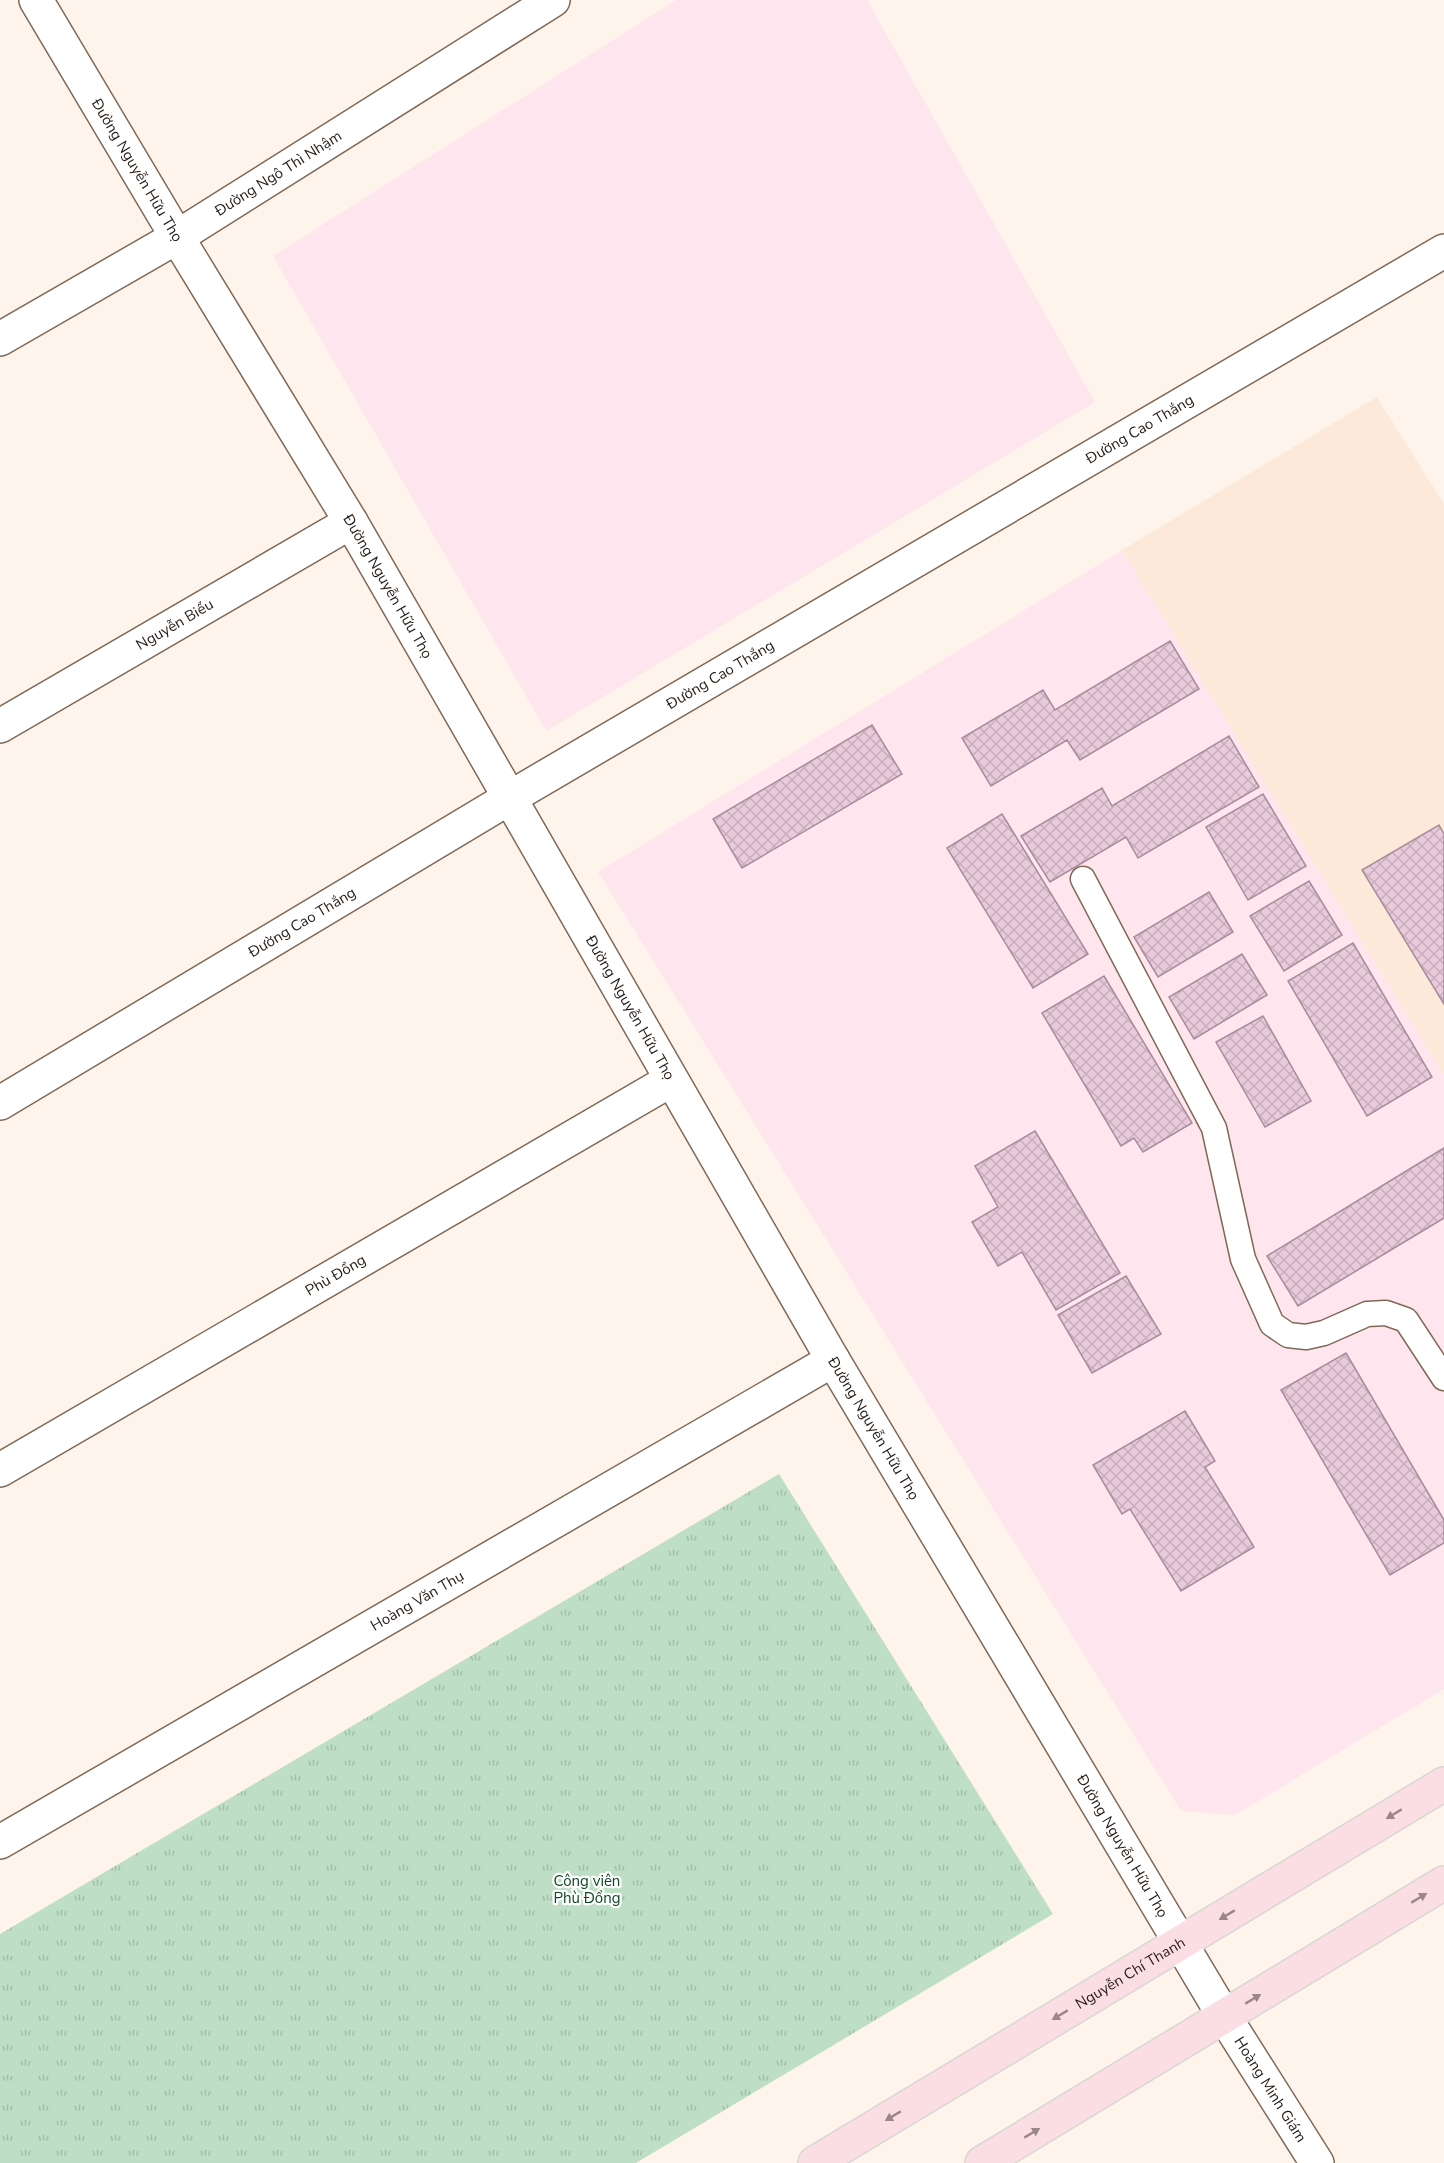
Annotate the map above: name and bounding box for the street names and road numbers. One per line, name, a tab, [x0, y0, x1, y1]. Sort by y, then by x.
street label: Đường Nguyễn Hữu Thọ	[86, 94, 188, 246]
street label: Đường Ngô Thì Nhậm	[210, 126, 346, 221]
street label: Đường Cao Thắng	[1081, 390, 1197, 469]
street label: Đường Nguyễn Hữu Thọ	[338, 510, 437, 662]
street label: Nguyễn Biểu	[132, 594, 217, 655]
street label: Đường Cao Thắng	[662, 635, 778, 715]
street label: Đường Cao Thắng	[244, 882, 359, 963]
street label: Đường Nguyễn Hữu Thọ	[580, 931, 680, 1084]
street label: Phù Đổng	[301, 1250, 369, 1301]
street label: Đường Nguyễn Hữu Thọ	[823, 1352, 924, 1504]
street label: Hoàng Văn Thụ	[367, 1566, 468, 1635]
street label: Đường Nguyễn Hữu Thọ	[1072, 1770, 1173, 1921]
street label: Nguyễn Chí Thanh	[1072, 1932, 1189, 2014]
street label: Hoàng Minh Giám	[1230, 2033, 1311, 2146]

